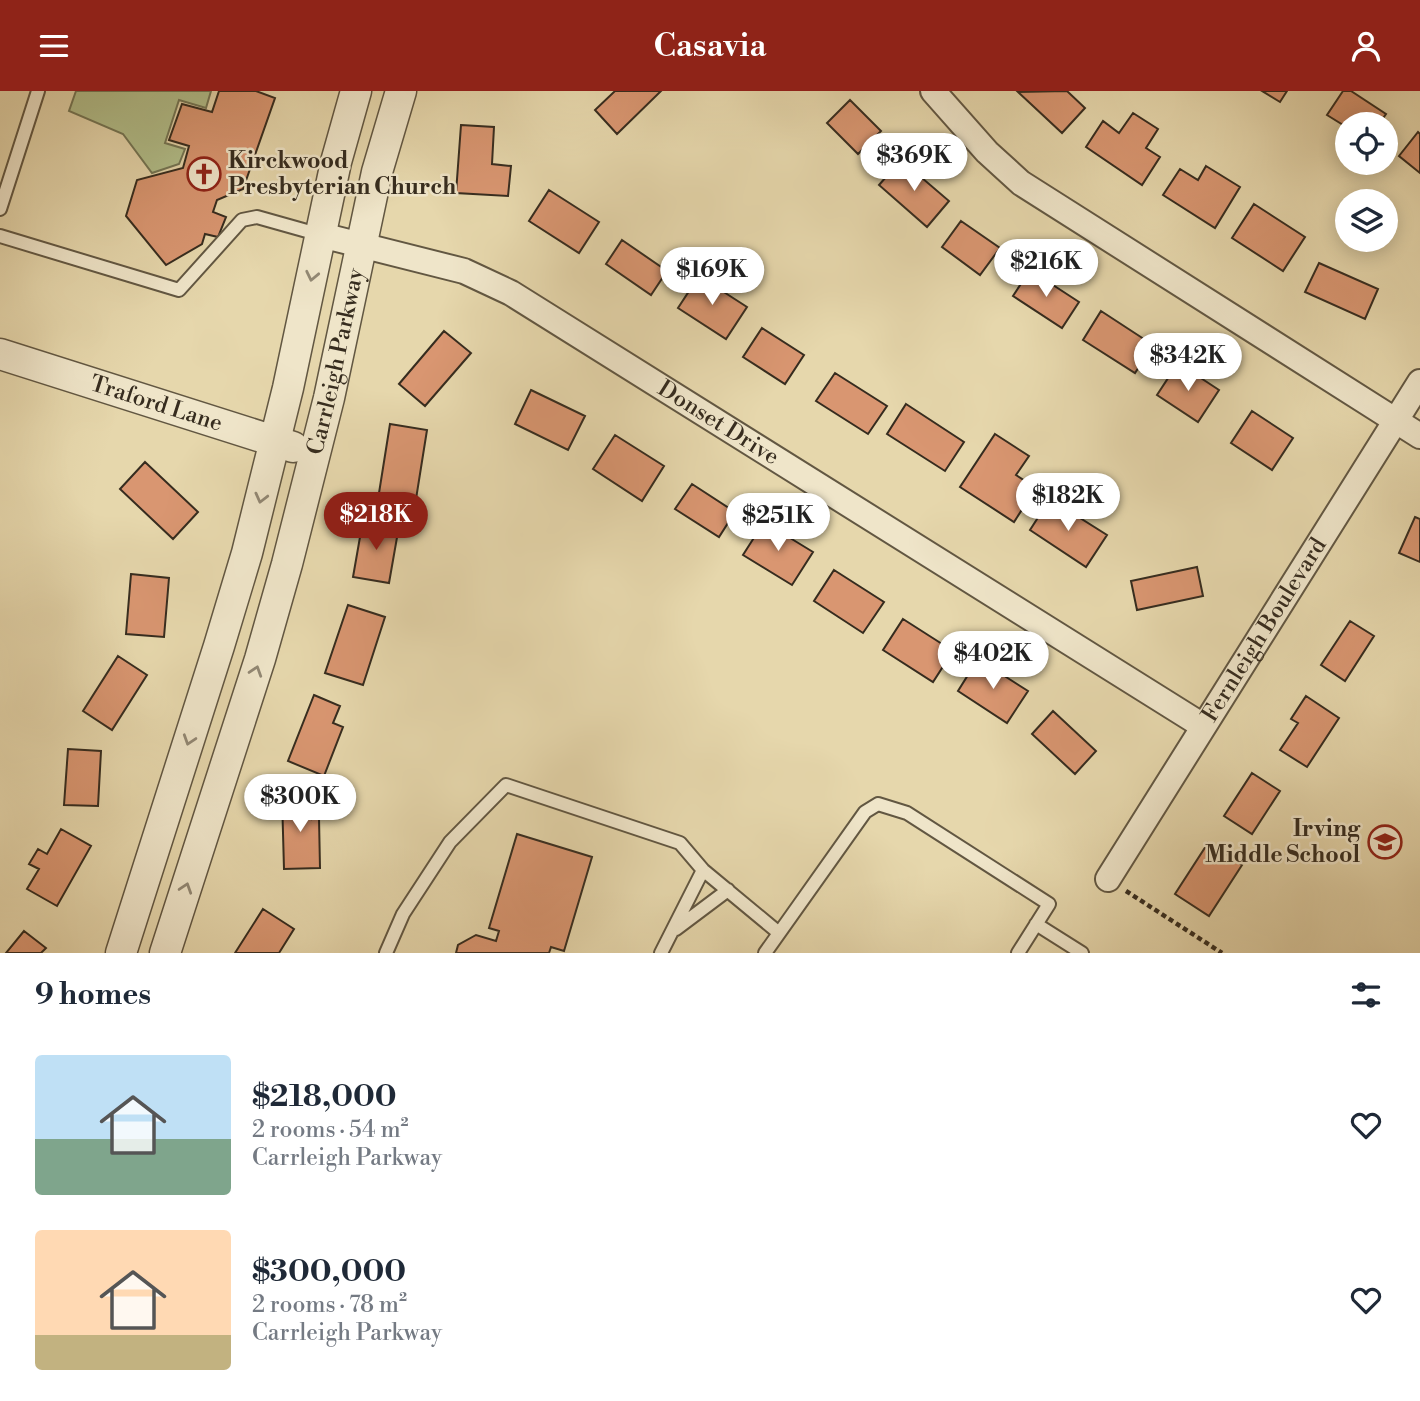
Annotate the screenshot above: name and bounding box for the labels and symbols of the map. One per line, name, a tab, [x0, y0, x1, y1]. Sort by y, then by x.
pin: $369K	[865, 133, 963, 193]
place label: Kirckwood Presbyterian Church	[228, 147, 456, 201]
church icon: Kirckwood Presbyterian Church	[185, 155, 223, 193]
pin: $216K	[997, 239, 1095, 299]
pin: $169K	[663, 247, 761, 307]
street label: Carrleigh Parkway	[301, 265, 370, 458]
one-way arrow	[306, 270, 320, 282]
pin: $342K	[1139, 334, 1237, 393]
street label: Traford Lane	[87, 369, 226, 438]
street label: Donset Drive	[653, 374, 784, 471]
pin: $182K	[1019, 473, 1117, 533]
one-way arrow	[255, 492, 269, 504]
pin: $218K	[327, 493, 425, 552]
pin: $251K	[729, 493, 827, 553]
street label: Fernleigh Boulevard	[1196, 533, 1333, 727]
pin: $402K	[944, 631, 1042, 691]
one-way arrow	[248, 666, 262, 678]
one-way arrow	[183, 733, 198, 745]
pin: $300K	[251, 775, 349, 834]
place label: Irving Middle School	[1205, 815, 1361, 869]
school or university icon: Irving Middle School	[1366, 823, 1404, 861]
one-way arrow	[178, 882, 193, 894]

